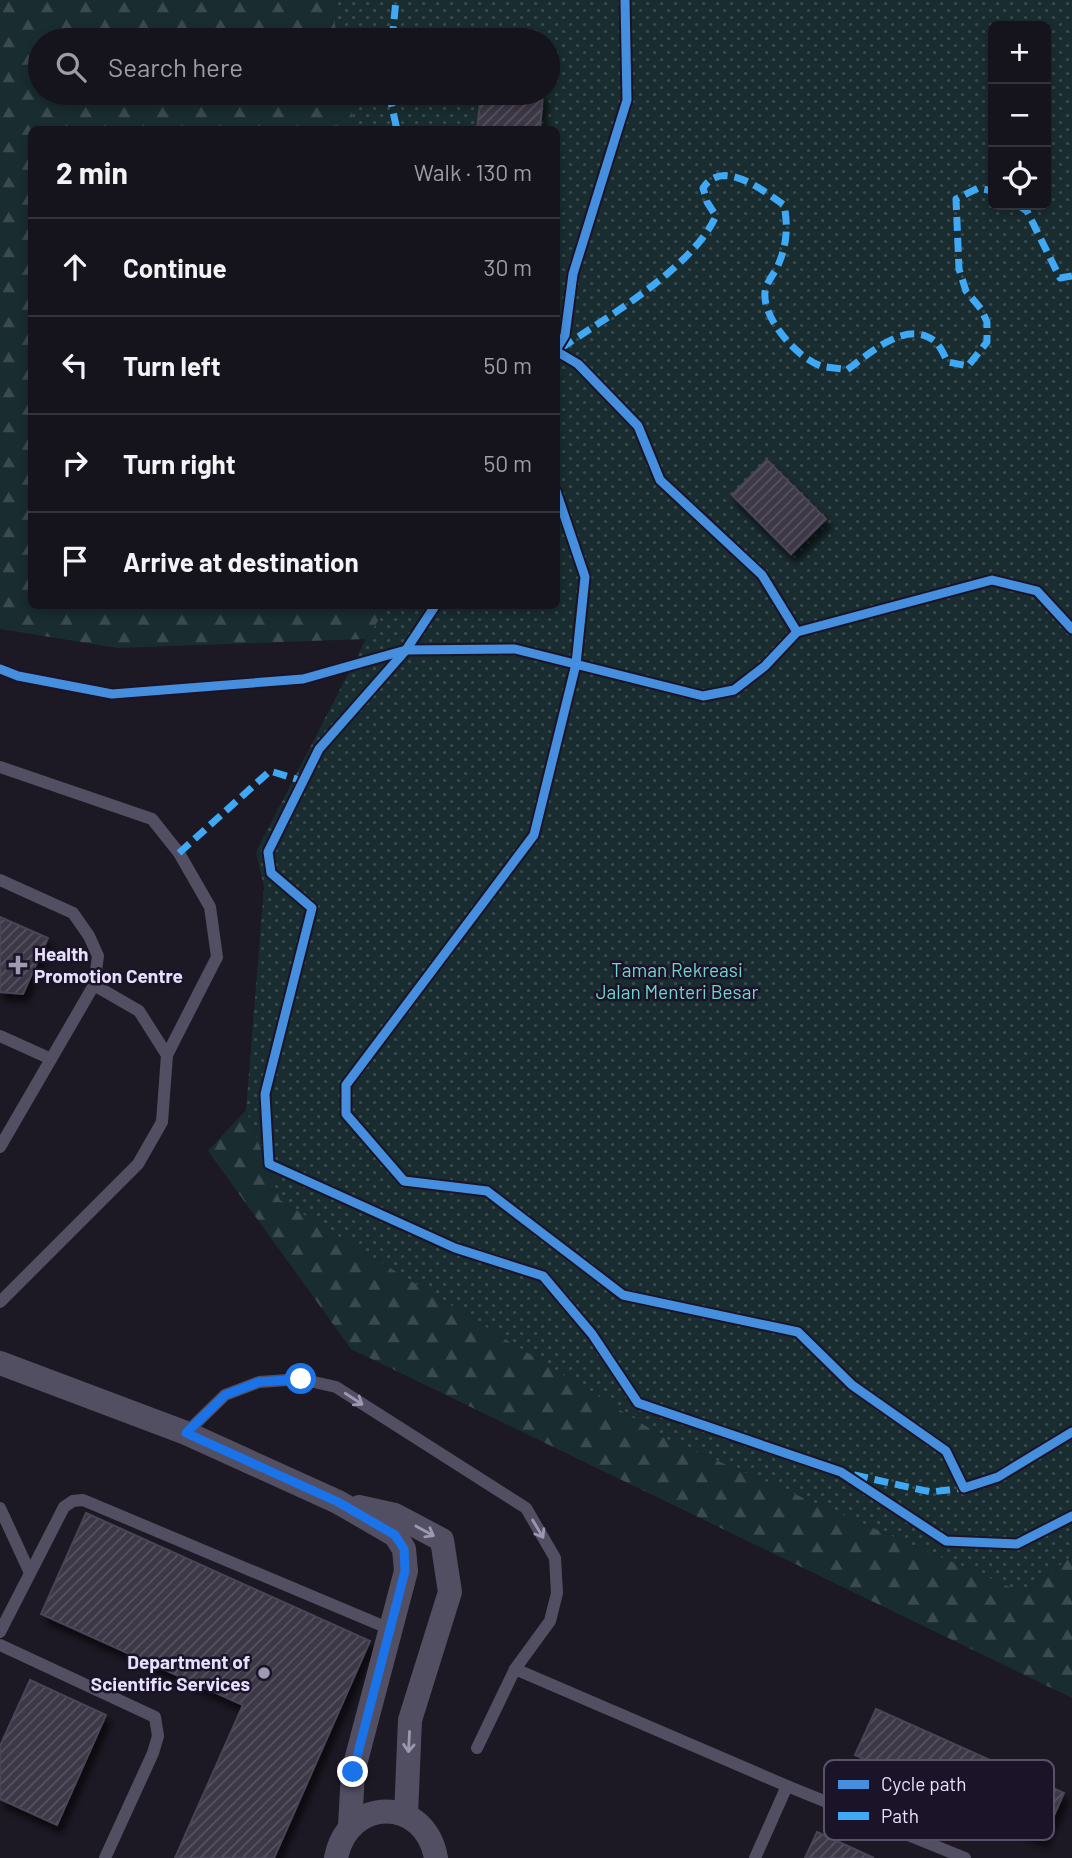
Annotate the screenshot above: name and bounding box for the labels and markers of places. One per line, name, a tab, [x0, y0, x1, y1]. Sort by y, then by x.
place label: Health Promotion Centre	[34, 942, 183, 987]
marker: Health Promotion Centre	[8, 955, 28, 975]
place label: Department of Scientific Services	[91, 1650, 250, 1695]
marker: Department of Scientific Services	[256, 1665, 272, 1681]

